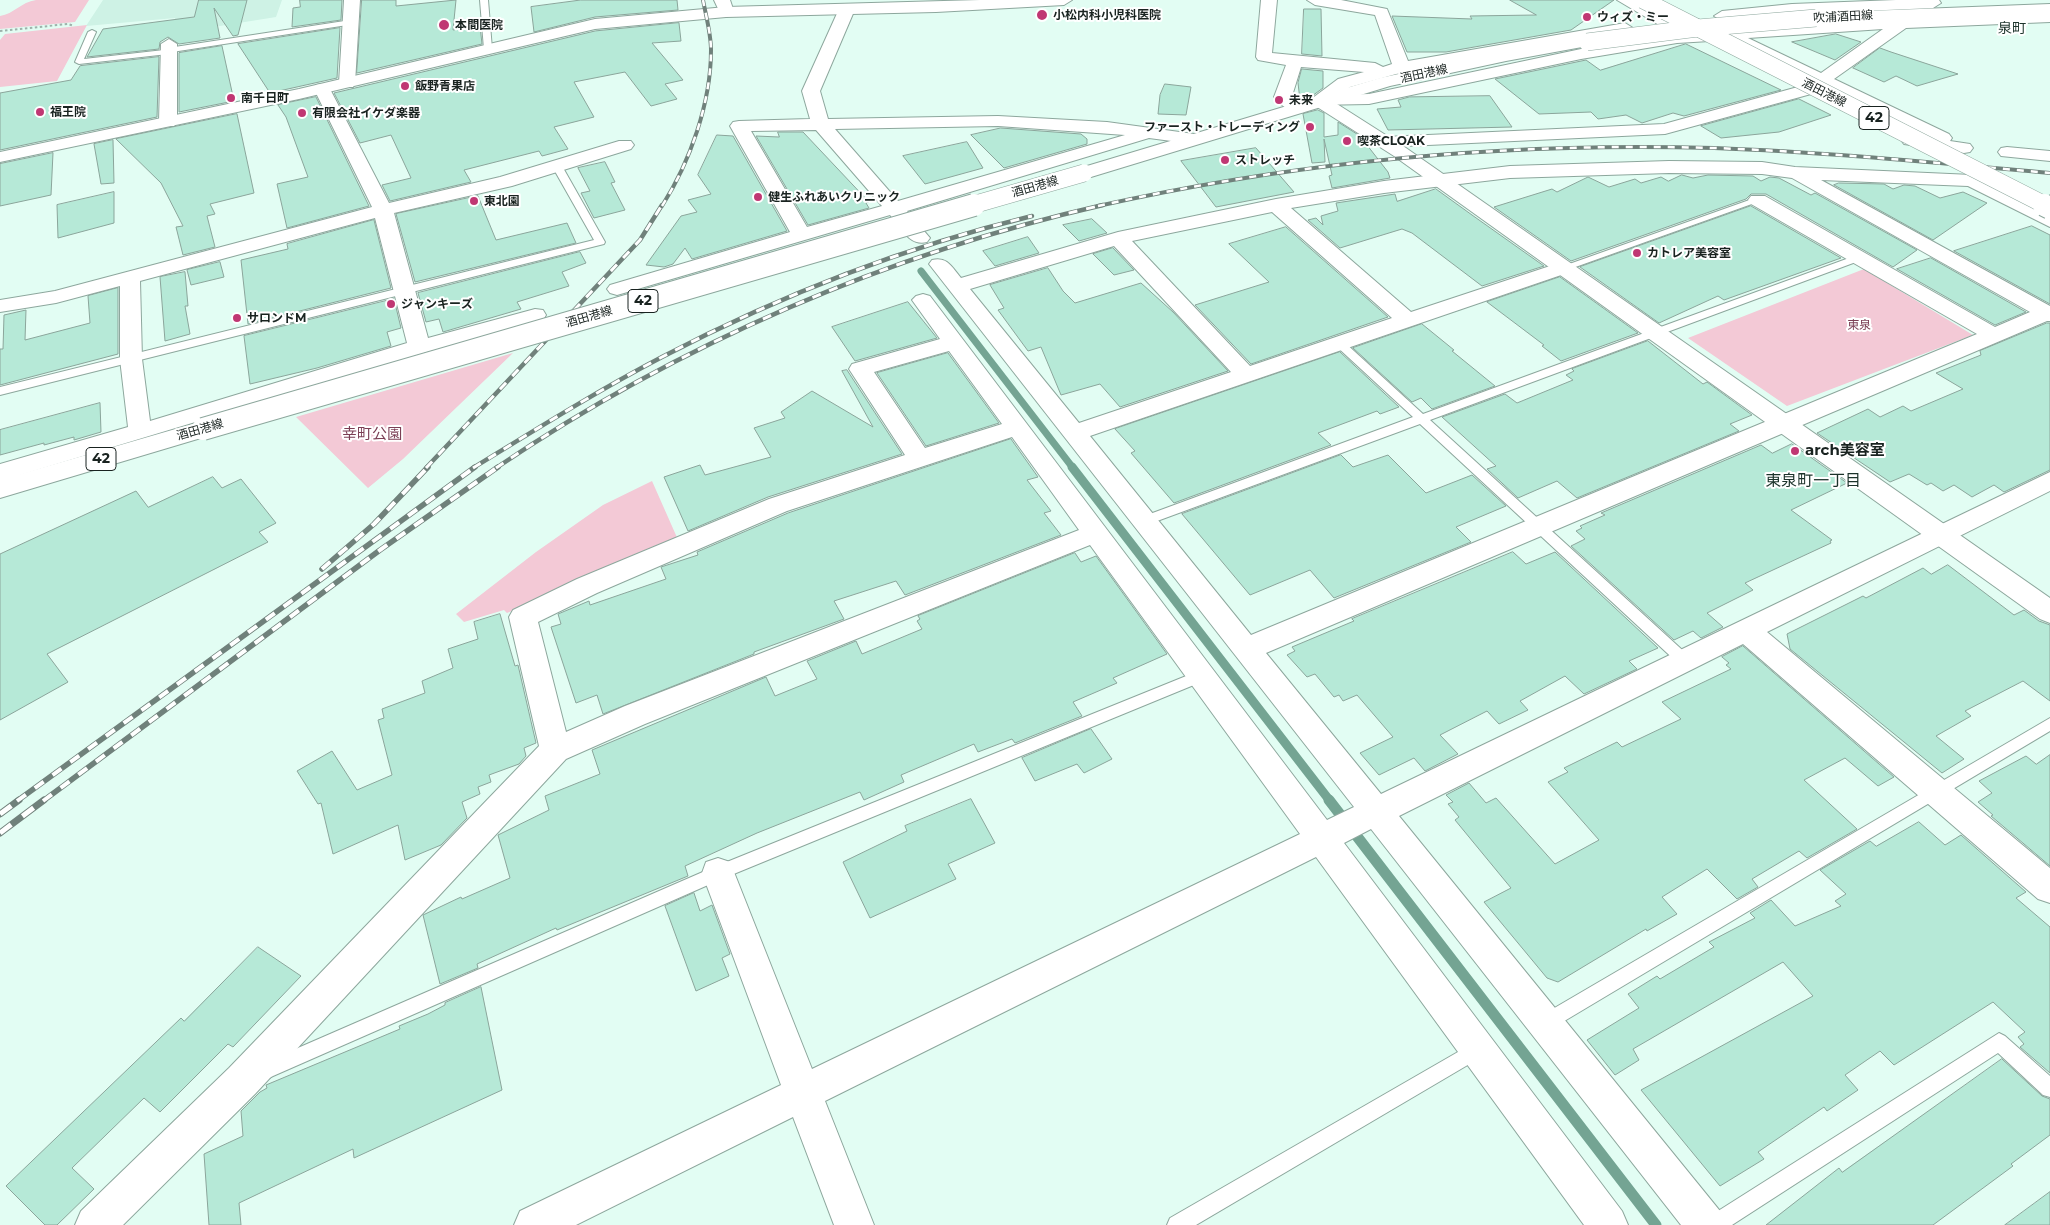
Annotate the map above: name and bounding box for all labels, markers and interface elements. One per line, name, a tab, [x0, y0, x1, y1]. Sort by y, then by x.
marker: 小松内科小児科医院	[1035, 8, 1049, 22]
place label: 小松内科小児科医院	[1053, 8, 1161, 22]
street label: 吹浦酒田線	[1813, 8, 1873, 26]
place label: ウィズ・ミー	[1597, 10, 1669, 24]
marker: ウィズ・ミー	[1581, 11, 1593, 23]
marker: 本間医院	[437, 18, 451, 32]
place label: 本間医院	[455, 18, 503, 32]
district label: 泉町	[1998, 21, 2026, 37]
street label: 酒田港線	[1399, 62, 1449, 86]
street label: 酒田港線	[1799, 76, 1849, 110]
place label: 飯野青果店	[415, 79, 475, 93]
marker: 飯野青果店	[399, 80, 411, 92]
place label: 南千日町	[241, 91, 289, 105]
marker: 南千日町	[225, 92, 237, 104]
place label: 未来	[1289, 93, 1313, 107]
marker: 未来	[1273, 94, 1285, 106]
place label: 福王院	[50, 105, 86, 119]
marker: 福王院	[34, 106, 46, 118]
place label: 有限会社イケダ楽器	[312, 106, 420, 120]
road number: 42	[1859, 106, 1889, 130]
marker: 有限会社イケダ楽器	[296, 107, 308, 119]
place label: ファースト・トレーディング	[1144, 120, 1300, 134]
marker: ファースト・トレーディング	[1304, 121, 1316, 133]
place label: 喫茶CLOAK	[1357, 134, 1425, 148]
marker: 喫茶CLOAK	[1341, 135, 1353, 147]
place label: ストレッチ	[1235, 153, 1295, 167]
marker: ストレッチ	[1219, 154, 1231, 166]
street label: 酒田港線	[1010, 173, 1060, 201]
place label: 健生ふれあいクリニック	[768, 190, 900, 204]
marker: 健生ふれあいクリニック	[752, 191, 764, 203]
place label: 東北園	[484, 194, 520, 208]
marker: 東北園	[468, 195, 480, 207]
place label: カトレア美容室	[1647, 246, 1731, 260]
marker: カトレア美容室	[1631, 247, 1643, 259]
road number: 42	[628, 290, 658, 312]
place label: ジャンキーズ	[401, 297, 473, 311]
marker: ジャンキーズ	[385, 298, 397, 310]
street label: 酒田港線	[564, 303, 614, 331]
place label: サロンドM	[247, 311, 306, 325]
marker: サロンドM	[231, 312, 243, 324]
park label: 東泉	[1847, 318, 1871, 332]
street label: 酒田港線	[175, 416, 225, 444]
park label: 幸町公園	[342, 426, 402, 444]
place label: arch美容室	[1805, 442, 1885, 460]
marker: arch美容室	[1789, 445, 1801, 457]
road number: 42	[86, 448, 116, 470]
district label: 東泉町一丁目	[1765, 471, 1861, 491]

